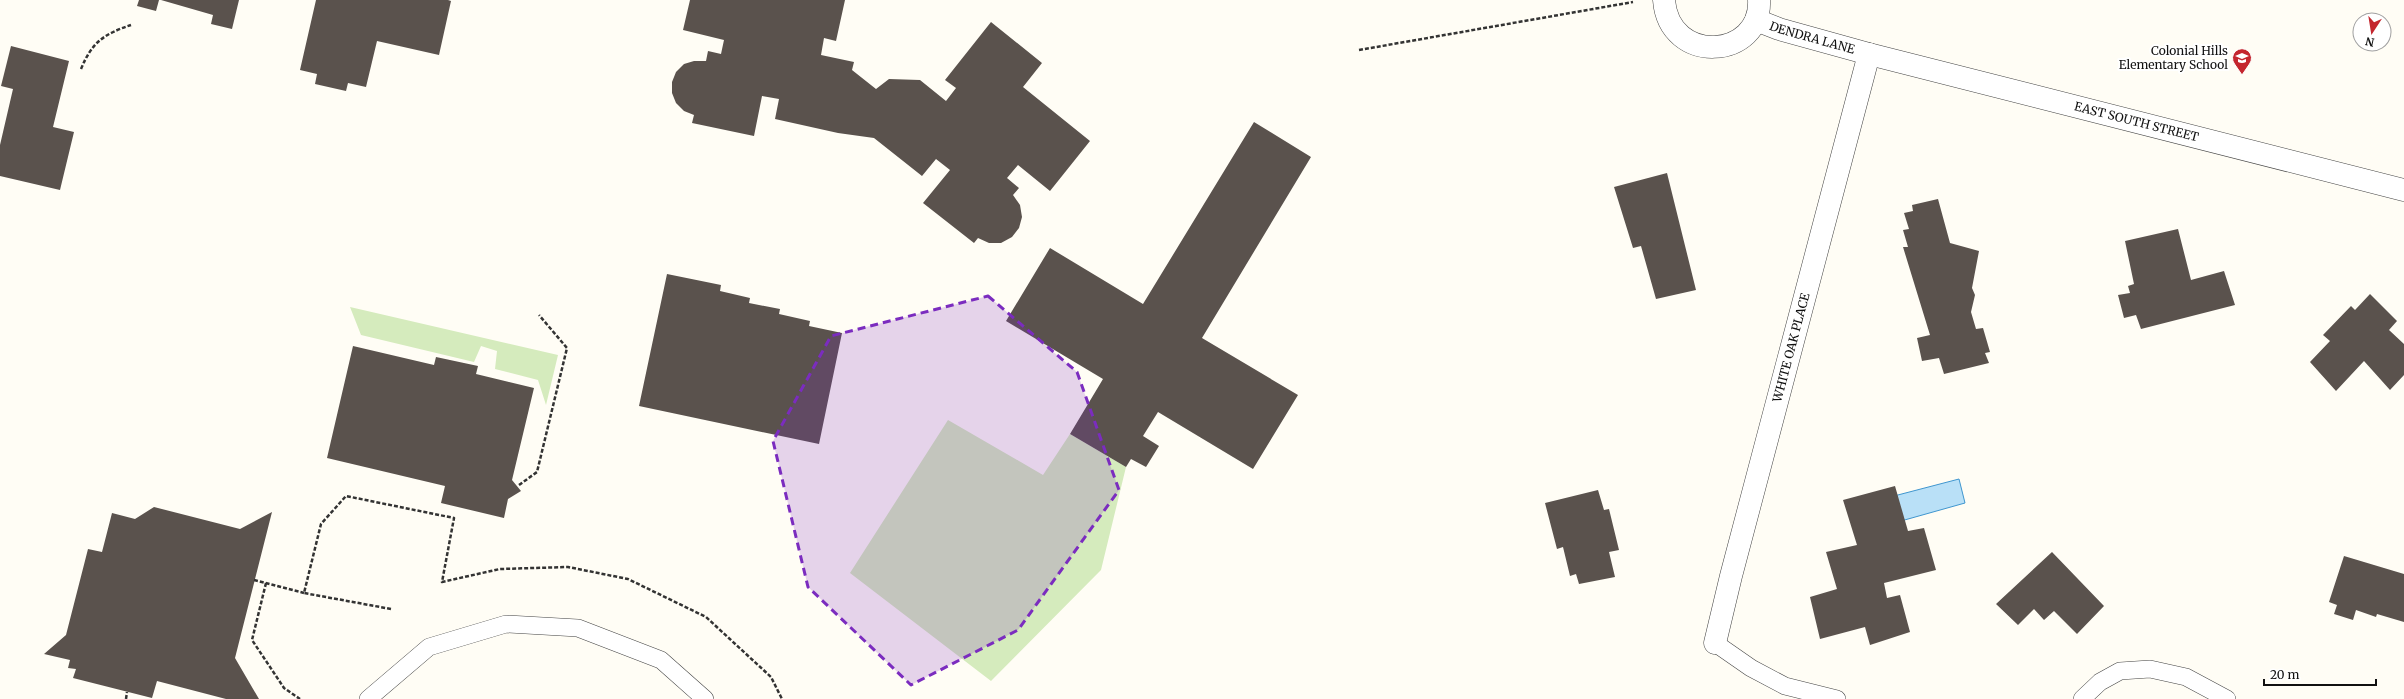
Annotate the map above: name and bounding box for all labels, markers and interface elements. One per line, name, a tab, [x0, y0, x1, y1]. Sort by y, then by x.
north arrow	[2352, 12, 2392, 52]
street label: DENDRA LANE	[1767, 18, 1857, 57]
text: N	[2364, 34, 2376, 50]
place label: Colonial Hills Elementary School	[2119, 43, 2228, 72]
school or university icon: Colonial Hills Elementary School	[2231, 47, 2253, 75]
street label: EAST SOUTH STREET	[2073, 98, 2201, 145]
street label: WHITE OAK PLACE	[1769, 291, 1813, 405]
scale bar	[2264, 661, 2376, 687]
text: 20 m	[2270, 667, 2299, 682]

